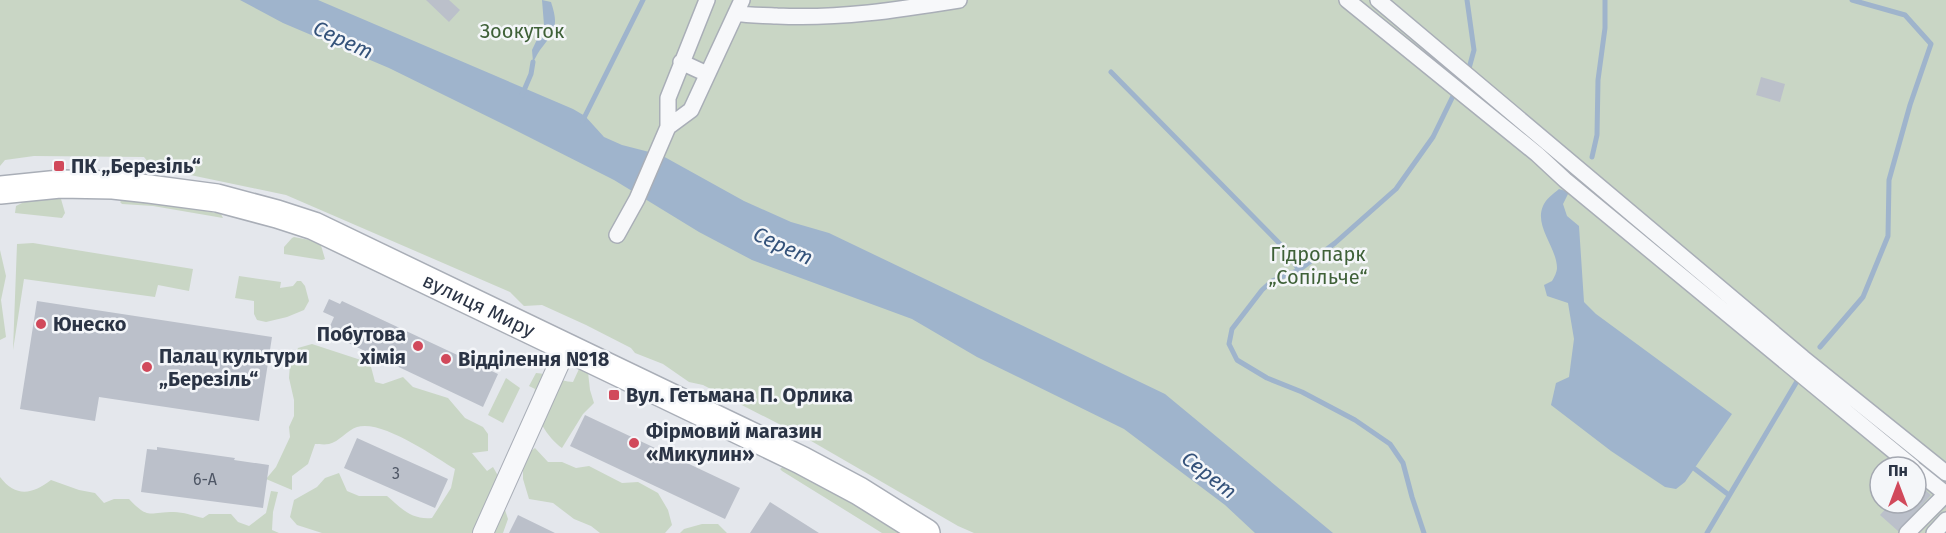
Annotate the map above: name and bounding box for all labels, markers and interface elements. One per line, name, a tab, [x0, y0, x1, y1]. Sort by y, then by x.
water label: Серет	[309, 15, 377, 65]
park label: Зоокуток	[480, 19, 565, 43]
place label: ПК „Березіль“	[71, 154, 201, 178]
marker: ПК „Березіль“	[52, 159, 66, 173]
water label: Серет	[749, 221, 817, 271]
park label: Гідропарк „Сопільче“	[1268, 242, 1368, 289]
street label: вулиця Миру	[419, 268, 539, 342]
place label: Юнеско	[53, 312, 127, 336]
marker: Юнеско	[34, 317, 48, 331]
place label: Побутова хімія	[317, 322, 406, 369]
marker: Побутова хімія	[411, 339, 425, 353]
place label: Палац культури „Березіль“	[159, 344, 308, 391]
place label: Відділення №18	[458, 347, 610, 371]
marker: Відділення №18	[439, 352, 453, 366]
marker: Палац культури „Березіль“	[140, 360, 154, 374]
place label: Вул. Гетьмана П. Орлика	[626, 383, 853, 407]
marker: Вул. Гетьмана П. Орлика	[607, 388, 621, 402]
place label: Фірмовий магазин «Микулин»	[646, 419, 822, 466]
marker: Фірмовий магазин «Микулин»	[627, 436, 641, 450]
water label: Серет	[1176, 445, 1242, 505]
north arrow	[1868, 455, 1928, 515]
text: Пн	[1888, 461, 1908, 480]
house number: 3	[392, 464, 400, 483]
house number: 6-А	[193, 470, 218, 489]

